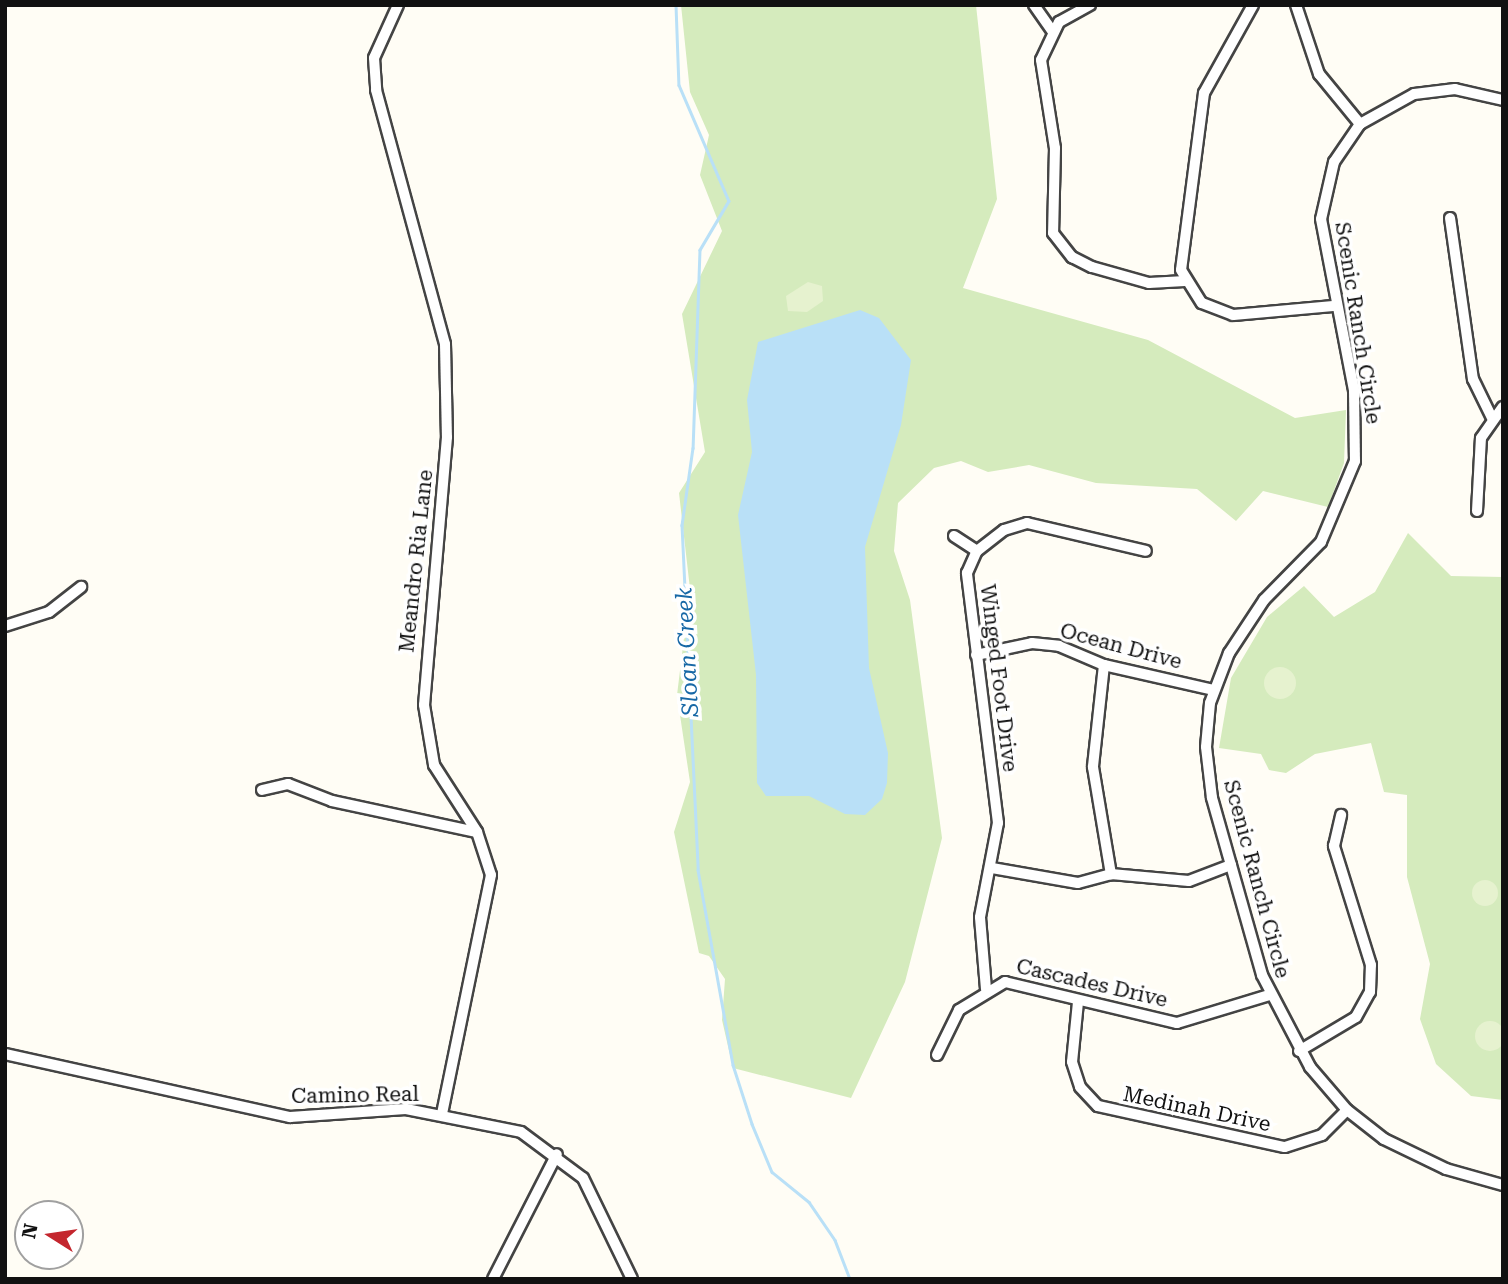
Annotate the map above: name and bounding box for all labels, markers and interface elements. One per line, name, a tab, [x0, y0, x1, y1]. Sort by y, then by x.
street label: Scenic Ranch Circle	[1330, 220, 1386, 426]
street label: Meandro Ria Lane	[394, 468, 438, 654]
street label: Winged Foot Drive	[975, 583, 1023, 773]
water label: Sloan Creek	[671, 587, 705, 717]
street label: Ocean Drive	[1057, 618, 1185, 674]
street label: Scenic Ranch Circle	[1218, 777, 1296, 981]
street label: Cascades Drive	[1014, 953, 1170, 1013]
street label: Camino Real	[291, 1081, 419, 1109]
street label: Medinah Drive	[1121, 1081, 1273, 1137]
north arrow	[14, 1200, 84, 1270]
text: N	[17, 1221, 43, 1241]

